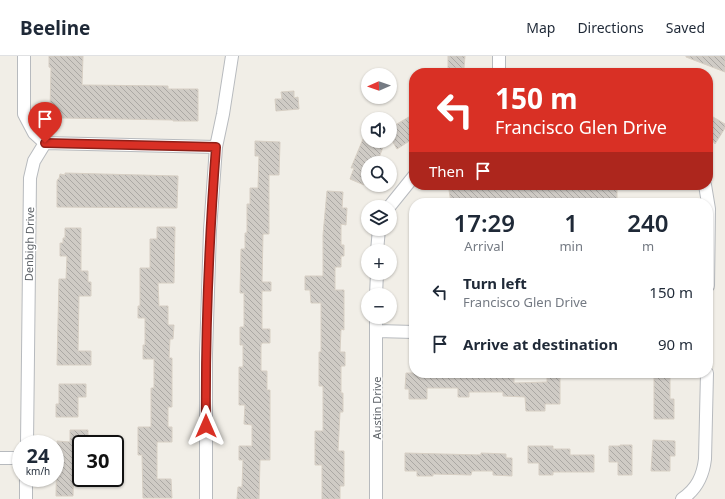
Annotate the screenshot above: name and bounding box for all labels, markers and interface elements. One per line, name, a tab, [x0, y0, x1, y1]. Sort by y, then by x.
text: Beeline	[20, 15, 90, 41]
text: Map	[526, 18, 555, 37]
text: Directions	[577, 18, 644, 37]
text: Saved	[666, 18, 705, 37]
north arrow	[361, 68, 397, 104]
map controls	[361, 68, 397, 324]
text: 150 m	[495, 79, 578, 117]
icon: left	[429, 84, 481, 136]
pin	[28, 102, 62, 143]
icon: arrive	[34, 108, 56, 130]
button: sound	[361, 112, 397, 148]
text: Francisco Glen Drive	[495, 115, 667, 139]
button: search	[361, 156, 397, 192]
icon: arrive	[472, 160, 494, 182]
text: Then	[429, 161, 464, 181]
button: layers	[361, 200, 397, 236]
text: 17:29	[453, 206, 515, 239]
text: 1	[564, 206, 578, 239]
text: 240	[627, 206, 669, 239]
street label: Denbigh Drive	[21, 207, 37, 281]
text: Arrival	[464, 237, 504, 255]
text: min	[559, 237, 583, 255]
text: m	[642, 237, 654, 255]
button: +	[361, 244, 397, 280]
text: Turn left	[463, 273, 527, 293]
icon: left	[429, 281, 451, 303]
text: 150 m	[649, 282, 693, 302]
button: −	[361, 288, 397, 324]
text: Francisco Glen Drive	[463, 293, 587, 311]
icon: arrive	[429, 333, 451, 355]
text: Arrive at destination	[463, 334, 618, 354]
text: 90 m	[658, 334, 693, 354]
street label: Austin Drive	[369, 377, 384, 439]
position arrow	[185, 405, 227, 447]
speed limit sign: 30	[72, 435, 124, 487]
text: 24	[27, 442, 49, 469]
text: km/h	[26, 464, 50, 478]

